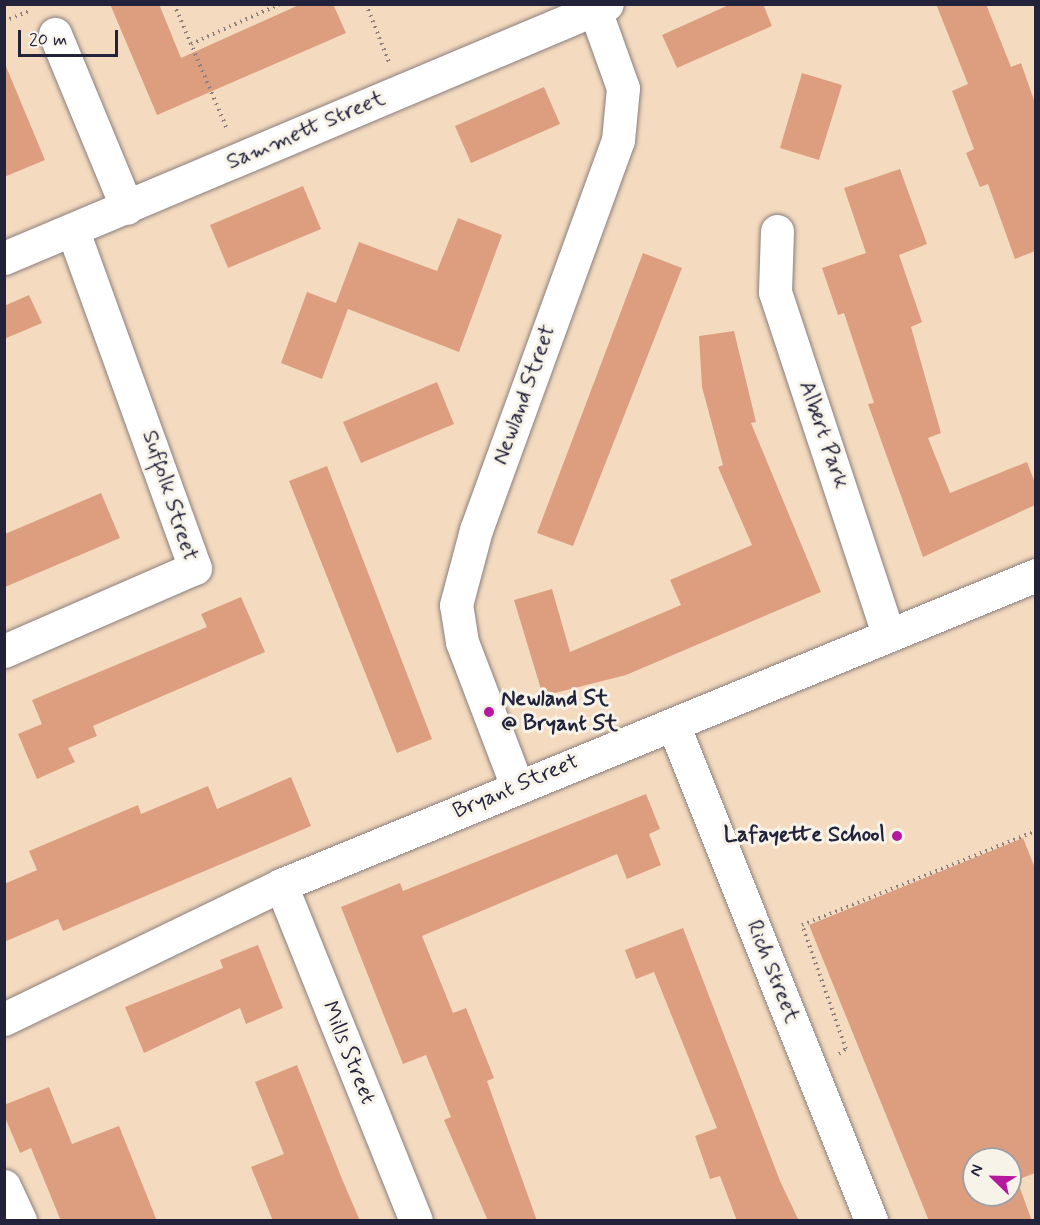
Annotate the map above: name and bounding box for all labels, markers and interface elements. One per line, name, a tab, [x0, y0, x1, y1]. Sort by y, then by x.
scale bar	[21, 18, 122, 56]
text: 20 m	[29, 28, 67, 52]
street label: Sammett Street	[223, 86, 389, 176]
street label: Newland Street	[488, 322, 562, 468]
street label: Albert Park	[793, 379, 853, 491]
street label: Suffolk Street	[136, 428, 202, 564]
place label: Newland St @ Bryant St	[501, 686, 613, 738]
marker: Newland St @ Bryant St	[482, 705, 496, 719]
street label: Bryant Street	[450, 749, 582, 825]
place label: Lafayette School	[724, 823, 885, 849]
marker: Lafayette School	[890, 829, 904, 843]
street label: Rich Street	[739, 917, 805, 1027]
street label: Mills Street	[315, 996, 381, 1110]
north arrow	[962, 1147, 1022, 1207]
text: N	[965, 1162, 989, 1180]

